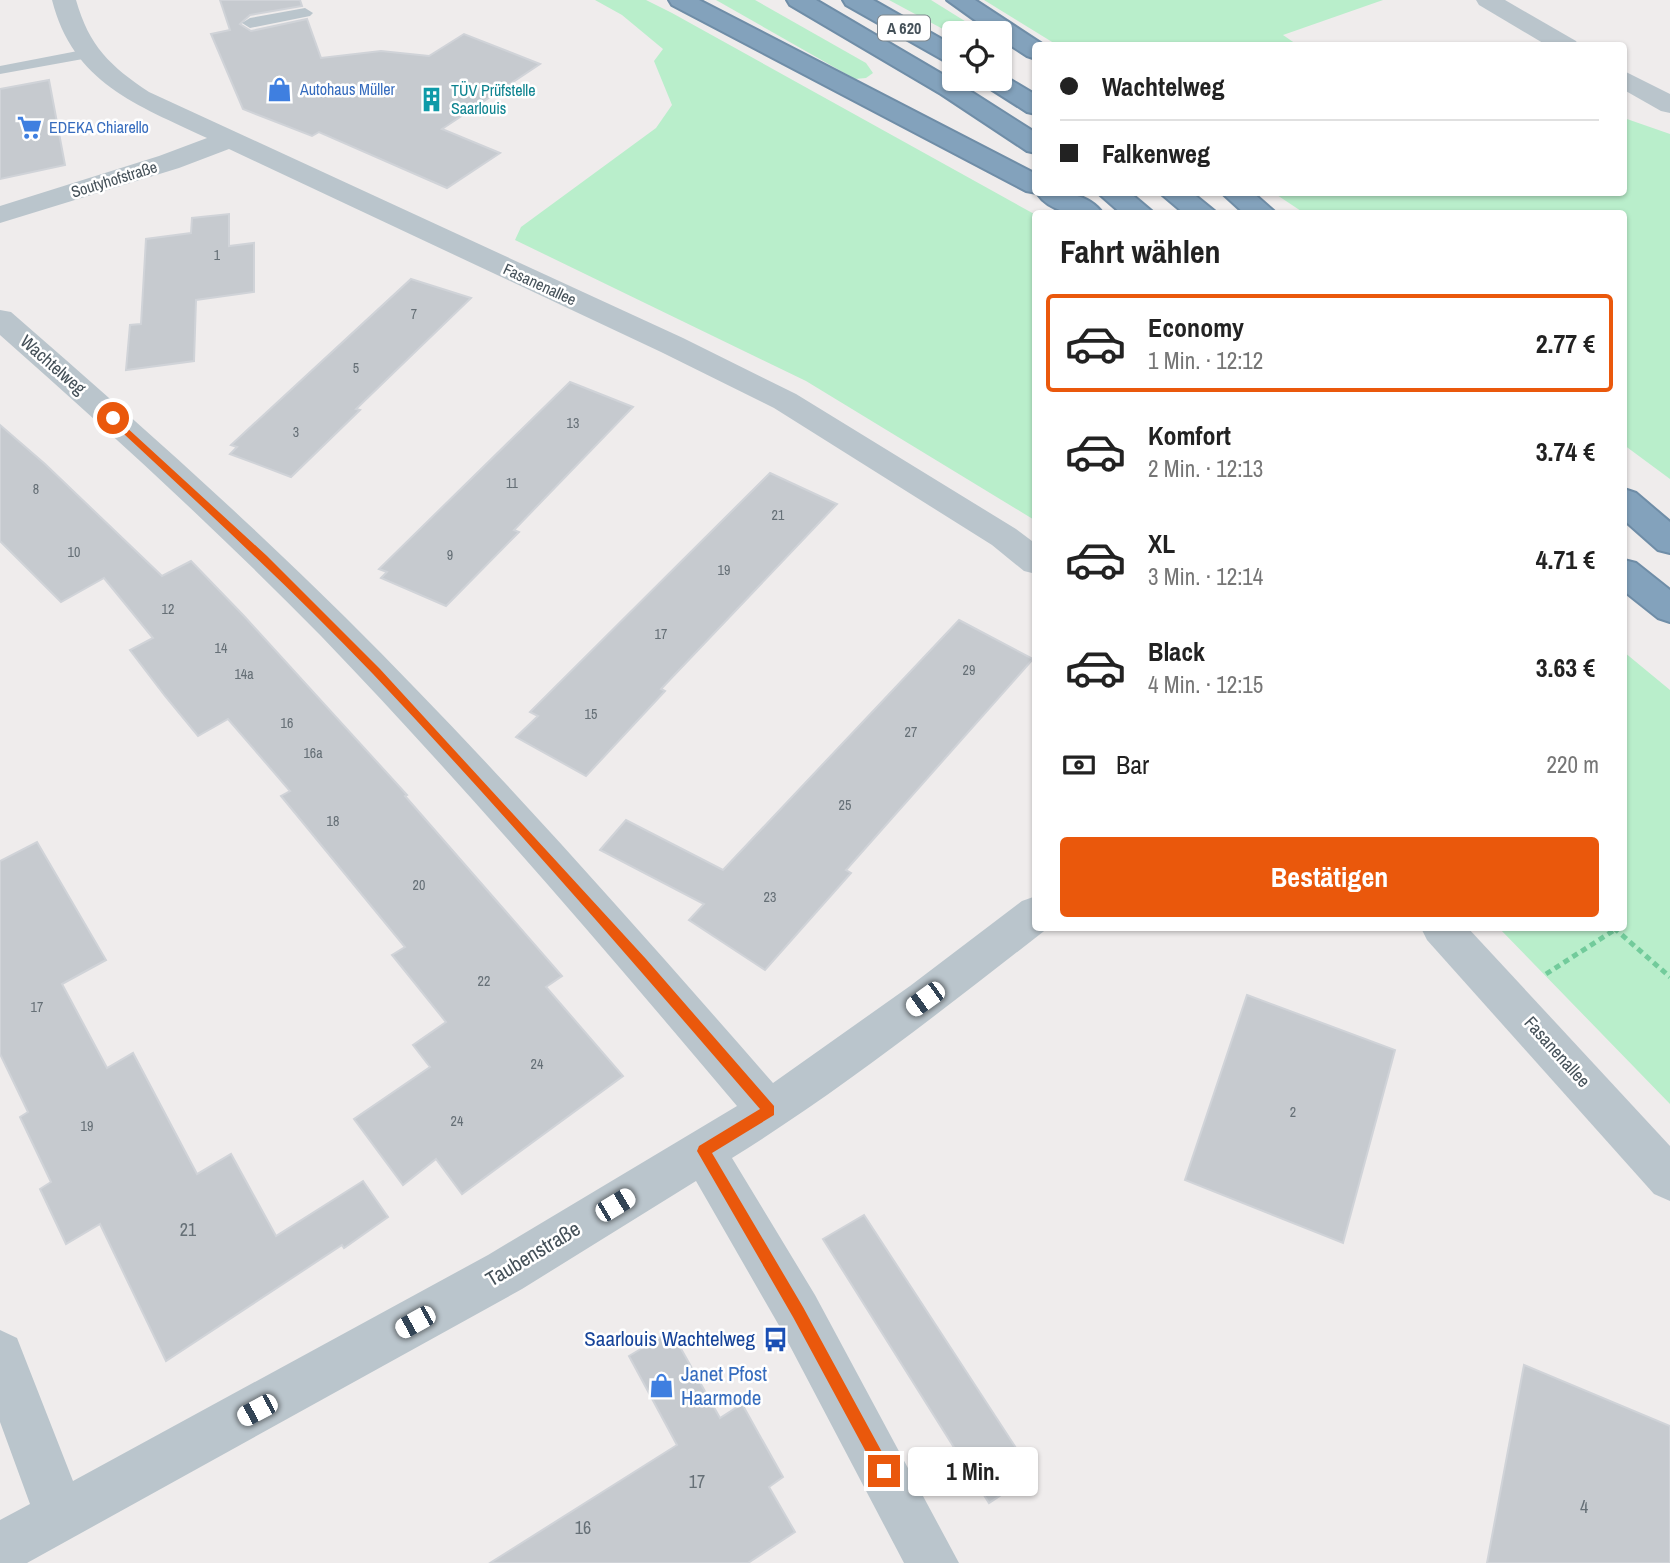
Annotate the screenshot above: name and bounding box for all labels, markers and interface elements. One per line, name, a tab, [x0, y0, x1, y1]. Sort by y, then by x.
road number: A 620	[878, 16, 930, 40]
map controls	[942, 21, 1012, 91]
button: locate	[942, 21, 1012, 91]
text: Wachtelweg	[1102, 69, 1224, 104]
shop icon: Autohaus Müller	[266, 75, 294, 103]
place label: Autohaus Müller	[299, 78, 395, 100]
place label: TÜV Prüfstelle Saarlouis	[451, 79, 536, 119]
building icon: TÜV Prüfstelle Saarlouis	[417, 85, 445, 113]
supermarket icon: EDEKA Chiarello	[15, 113, 43, 141]
place label: EDEKA Chiarello	[49, 116, 149, 138]
text: Falkenweg	[1102, 136, 1210, 171]
street label: Soutyhofstraße	[68, 155, 160, 203]
text: Fahrt wählen	[1060, 230, 1221, 273]
house number: 1	[214, 246, 221, 264]
street label: Fasanenallee	[500, 258, 580, 310]
house number: 7	[411, 305, 417, 323]
text: Economy	[1148, 310, 1244, 345]
icon: car	[1064, 312, 1127, 375]
text: 2.77 €	[1536, 326, 1595, 361]
street label: Wachtelweg	[15, 329, 92, 401]
text: 1 Min. · 12:12	[1148, 345, 1263, 376]
house number: 5	[353, 359, 359, 377]
route start	[97, 402, 129, 434]
house number: 13	[567, 414, 579, 432]
text: Komfort	[1148, 418, 1231, 453]
icon: car	[1064, 420, 1127, 483]
house number: 3	[293, 423, 299, 441]
text: 3.74 €	[1536, 434, 1595, 469]
text: 2 Min. · 12:13	[1148, 453, 1263, 484]
house number: 11	[506, 474, 519, 492]
house number: 8	[33, 480, 39, 498]
house number: 21	[772, 506, 785, 524]
text: XL	[1148, 526, 1175, 561]
icon: car	[1064, 528, 1127, 591]
text: 4.71 €	[1536, 542, 1595, 577]
house number: 10	[68, 543, 80, 561]
house number: 9	[447, 546, 453, 564]
house number: 19	[718, 561, 730, 579]
text: 3 Min. · 12:14	[1148, 561, 1263, 592]
house number: 12	[162, 600, 174, 618]
house number: 17	[655, 625, 667, 643]
text: Black	[1148, 634, 1205, 669]
icon: car	[1064, 636, 1127, 699]
house number: 14	[215, 639, 228, 657]
text: 3.63 €	[1536, 650, 1595, 685]
house number: 29	[963, 661, 975, 679]
house number: 14a	[234, 665, 254, 683]
text: 4 Min. · 12:15	[1148, 669, 1263, 700]
house number: 15	[585, 705, 597, 723]
house number: 16	[281, 714, 293, 732]
house number: 27	[905, 723, 917, 741]
house number: 16a	[303, 744, 323, 762]
icon: cash	[1060, 746, 1098, 784]
text: Bar	[1116, 747, 1149, 782]
text: 220 m	[1547, 749, 1599, 780]
house number: 25	[839, 796, 851, 814]
house number: 18	[327, 812, 339, 830]
button: Bestätigen	[1060, 837, 1599, 917]
house number: 20	[413, 876, 425, 894]
house number: 23	[764, 888, 776, 906]
house number: 22	[478, 972, 490, 990]
car	[902, 978, 949, 1020]
house number: 17	[31, 998, 43, 1016]
street label: Fasanenallee	[1519, 1011, 1596, 1093]
house number: 24	[531, 1055, 544, 1073]
house number: 2	[1290, 1103, 1296, 1121]
house number: 24	[451, 1112, 464, 1130]
house number: 19	[81, 1117, 93, 1135]
car	[592, 1185, 639, 1225]
street label: Taubenstraße	[480, 1214, 585, 1293]
house number: 21	[180, 1217, 197, 1242]
car	[392, 1303, 439, 1341]
place label: Saarlouis Wachtelweg	[584, 1324, 755, 1353]
bus stop icon: Saarlouis Wachtelweg	[761, 1325, 789, 1353]
place label: Janet Pfost Haarmode	[681, 1359, 767, 1412]
shop icon: Janet Pfost Haarmode	[647, 1372, 675, 1400]
car	[234, 1391, 281, 1429]
callout: 1 Min.	[908, 1446, 1038, 1496]
route end	[868, 1455, 900, 1487]
text: 1 Min.	[946, 1456, 1000, 1487]
house number: 17	[689, 1469, 705, 1494]
house number: 4	[1580, 1494, 1588, 1519]
house number: 16	[575, 1515, 591, 1540]

